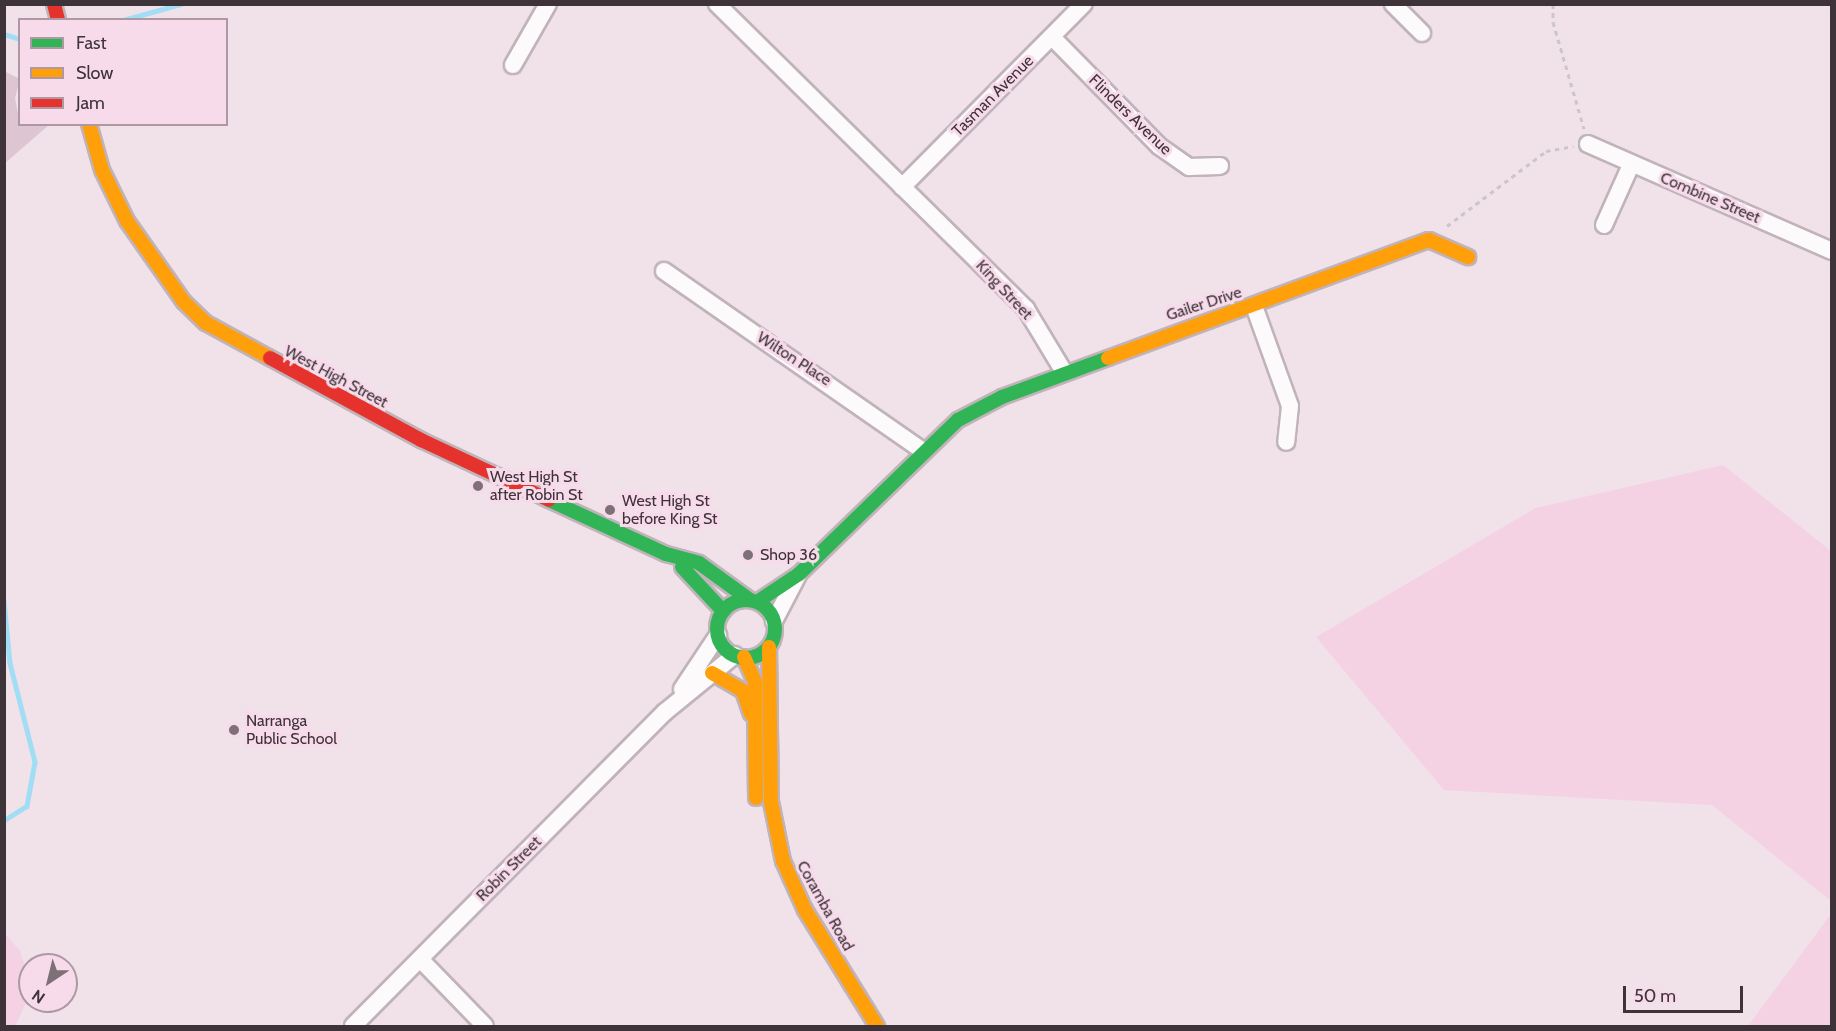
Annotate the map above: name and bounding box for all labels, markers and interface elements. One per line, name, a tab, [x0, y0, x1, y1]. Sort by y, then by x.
legend	[18, 18, 228, 126]
text: Fast	[76, 32, 107, 54]
street label: Tasman Avenue	[948, 51, 1038, 141]
text: Slow	[76, 62, 113, 84]
street label: Flinders Avenue	[1085, 71, 1175, 159]
text: Jam	[76, 92, 105, 114]
street label: Combine Street	[1657, 168, 1763, 228]
street label: King Street	[972, 256, 1036, 324]
street label: Gailer Drive	[1164, 283, 1244, 325]
street label: Wilton Place	[753, 328, 835, 390]
street label: West High Street	[281, 342, 391, 412]
place label: West High St after Robin St	[490, 467, 583, 505]
marker: West High St after Robin St	[471, 479, 485, 493]
place label: West High St before King St	[622, 491, 717, 529]
marker: West High St before King St	[603, 503, 617, 517]
place label: Shop 36	[760, 545, 817, 565]
marker: Shop 36	[741, 548, 755, 562]
place label: Narranga Public School	[246, 711, 337, 749]
marker: Narranga Public School	[227, 723, 241, 737]
street label: Robin Street	[472, 832, 546, 906]
street label: Coramba Road	[792, 858, 858, 954]
north arrow	[18, 953, 78, 1013]
scale bar	[1626, 974, 1746, 1012]
text: N	[28, 985, 49, 1008]
text: 50 m	[1634, 985, 1676, 1007]

